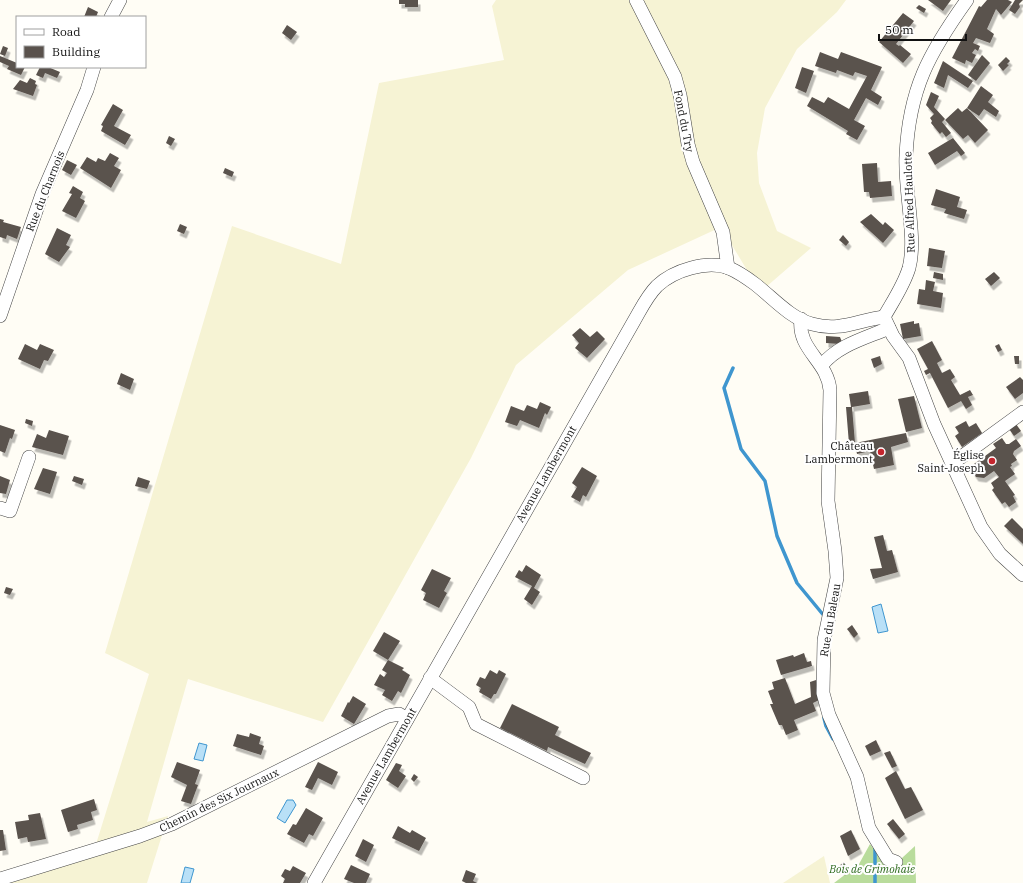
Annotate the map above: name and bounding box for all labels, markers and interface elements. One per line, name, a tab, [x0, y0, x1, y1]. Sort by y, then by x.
legend	[16, 16, 146, 68]
scale bar	[879, 16, 966, 42]
text: 50 m	[885, 22, 914, 37]
text: Road	[52, 24, 81, 39]
text: Building	[52, 44, 100, 59]
street label: Fond du Try	[671, 89, 697, 153]
street label: Rue du Charnois	[22, 149, 68, 233]
street label: Rue Alfred Haulotte	[900, 151, 918, 253]
street label: Avenue Lambermont	[513, 423, 579, 525]
place label: Château Lambermont	[805, 439, 873, 466]
marker: Château Lambermont	[876, 447, 886, 457]
place label: Église Saint-Joseph	[917, 448, 984, 475]
marker: Église Saint-Joseph	[987, 456, 997, 466]
street label: Rue du Baleau	[817, 582, 843, 658]
street label: Avenue Lambermont	[353, 705, 419, 807]
street label: Chemin des Six Journaux	[157, 765, 281, 835]
park label: Bois de Grimohaie	[828, 862, 915, 876]

